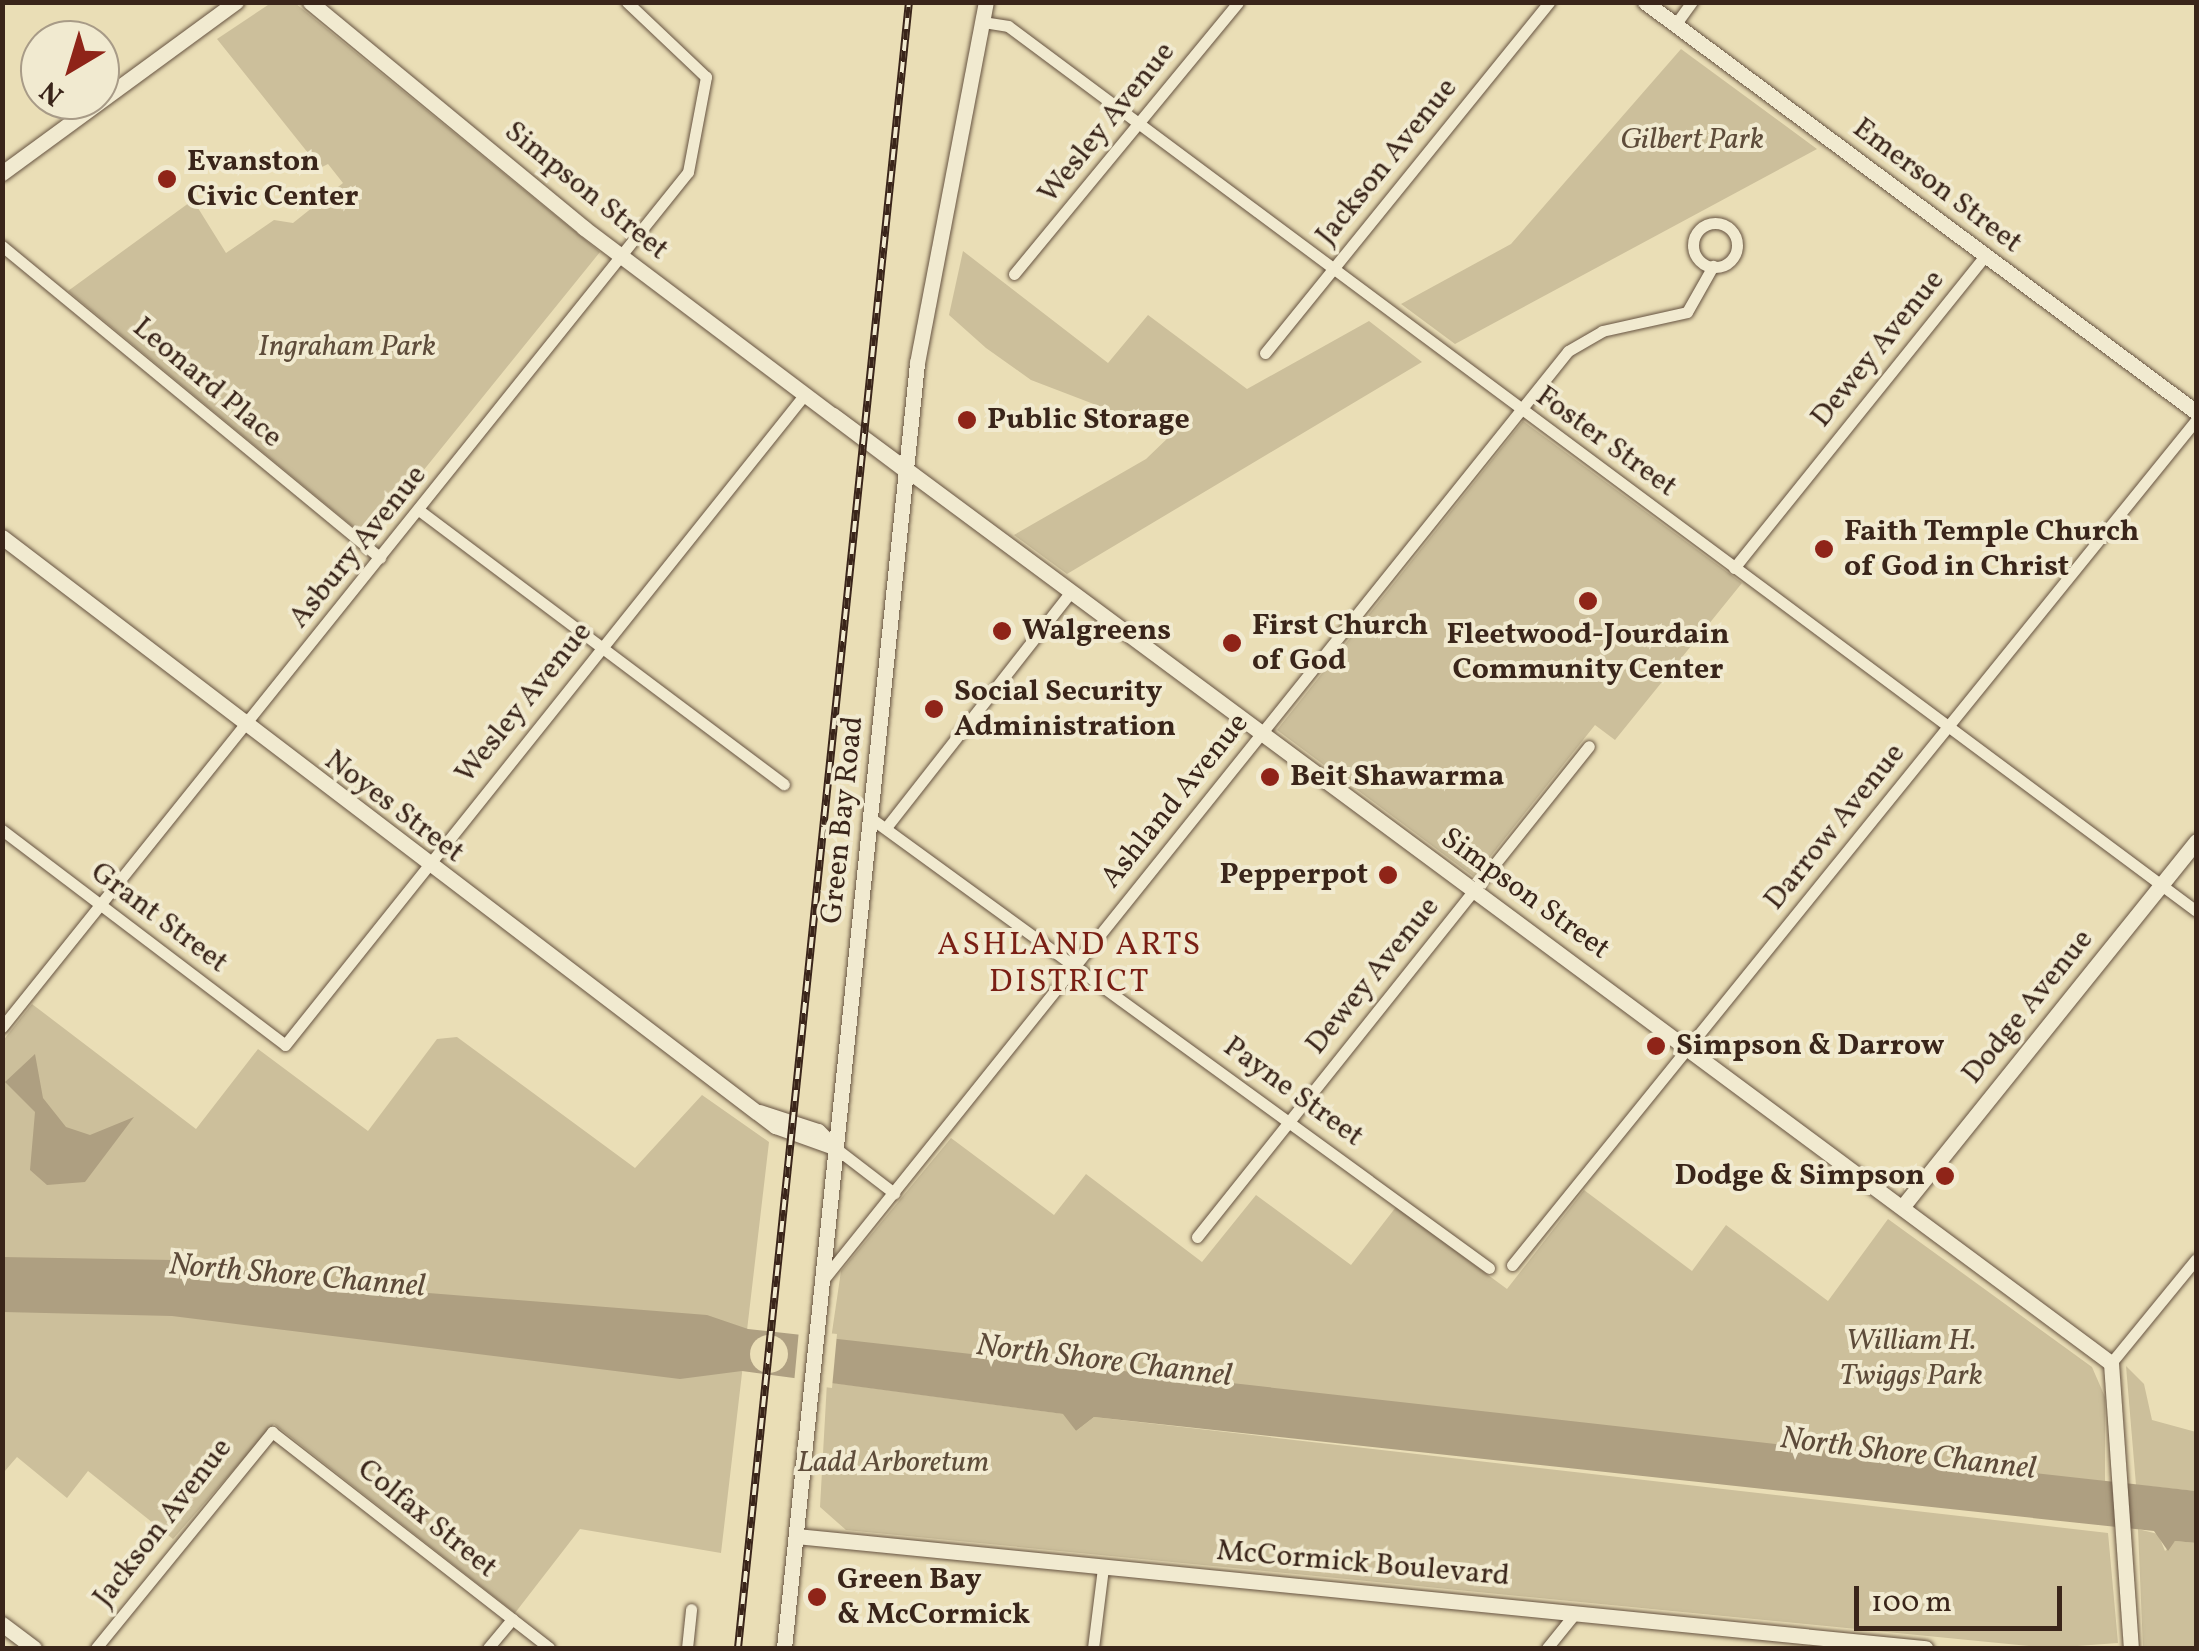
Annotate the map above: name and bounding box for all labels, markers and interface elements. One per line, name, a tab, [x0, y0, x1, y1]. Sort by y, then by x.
north arrow	[20, 20, 120, 120]
street label: Wesley Avenue	[1031, 35, 1183, 211]
text: N	[32, 71, 72, 114]
street label: Jackson Avenue	[1309, 71, 1465, 253]
street label: Emerson Street	[1845, 111, 2029, 261]
street label: Simpson Street	[497, 114, 675, 268]
park label: Gilbert Park	[1620, 122, 1764, 158]
place label: Evanston Civic Center	[187, 144, 359, 214]
marker: Evanston Civic Center	[156, 168, 178, 190]
street label: Dewey Avenue	[1803, 263, 1953, 435]
street label: Leonard Place	[125, 310, 289, 456]
park label: Ingraham Park	[258, 329, 436, 365]
street label: Foster Street	[1528, 379, 1684, 505]
place label: Public Storage	[987, 402, 1190, 438]
marker: Public Storage	[956, 409, 978, 431]
street label: Asbury Avenue	[281, 458, 435, 636]
place label: Faith Temple Church of God in Christ	[1844, 514, 2140, 584]
marker: Faith Temple Church of God in Christ	[1813, 538, 1835, 560]
marker: Fleetwood-Jourdain Community Center	[1577, 590, 1599, 612]
place label: First Church of God	[1252, 608, 1428, 678]
place label: Walgreens	[1022, 613, 1171, 649]
street label: Wesley Avenue	[448, 615, 600, 791]
place label: Fleetwood-Jourdain Community Center	[1446, 617, 1730, 688]
marker: Walgreens	[991, 620, 1013, 642]
marker: First Church of God	[1221, 632, 1243, 654]
place label: Social Security Administration	[954, 674, 1176, 744]
marker: Social Security Administration	[923, 698, 945, 720]
street label: Ashland Avenue	[1093, 706, 1257, 896]
street label: Green Bay Road	[814, 714, 872, 926]
street label: Darrow Avenue	[1757, 736, 1913, 918]
street label: Noyes Street	[317, 743, 471, 871]
place label: Beit Shawarma	[1290, 759, 1504, 795]
marker: Beit Shawarma	[1259, 766, 1281, 788]
street label: Simpson Street	[1433, 820, 1617, 968]
street label: Grant Street	[83, 855, 235, 981]
place label: Pepperpot	[1220, 857, 1368, 893]
marker: Pepperpot	[1377, 864, 1399, 886]
street label: Dewey Avenue	[1298, 890, 1448, 1062]
street label: Dodge Avenue	[1955, 922, 2101, 1092]
district label: ASHLAND ARTS DISTRICT	[937, 928, 1203, 1003]
place label: Simpson & Darrow	[1676, 1028, 1944, 1064]
street label: Payne Street	[1216, 1029, 1370, 1155]
marker: Simpson & Darrow	[1645, 1035, 1667, 1057]
place label: Dodge & Simpson	[1675, 1158, 1925, 1194]
marker: Dodge & Simpson	[1934, 1165, 1956, 1187]
water label: North Shore Channel	[167, 1247, 427, 1307]
park label: William H. Twiggs Park	[1839, 1323, 1983, 1394]
water label: North Shore Channel	[974, 1327, 1234, 1397]
water label: North Shore Channel	[1778, 1420, 2038, 1490]
street label: Jackson Avenue	[86, 1431, 240, 1615]
park label: Ladd Arboretum	[797, 1445, 989, 1481]
street label: Colfax Street	[350, 1452, 504, 1586]
street label: McCormick Boulevard	[1215, 1533, 1511, 1595]
place label: Green Bay & McCormick	[837, 1562, 1030, 1632]
scale bar	[1859, 1566, 2066, 1628]
text: 100 m	[1871, 1582, 1952, 1624]
marker: Green Bay & McCormick	[806, 1586, 828, 1608]

